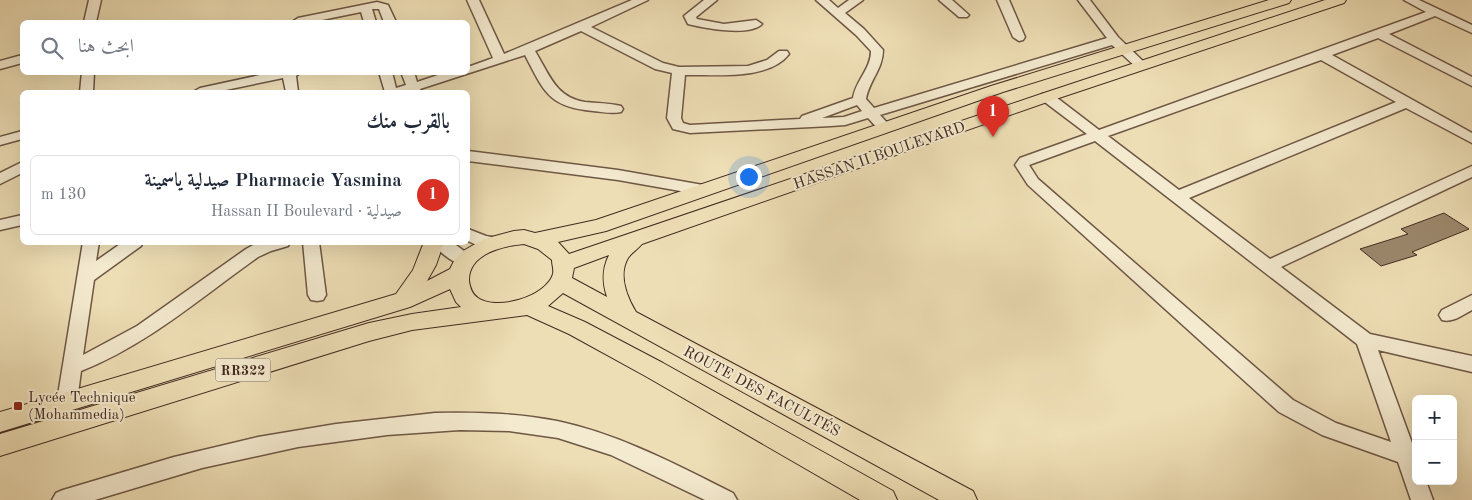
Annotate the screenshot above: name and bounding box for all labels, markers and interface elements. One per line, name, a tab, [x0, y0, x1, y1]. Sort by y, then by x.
search box	[20, 20, 470, 75]
icon: search	[38, 34, 66, 62]
text: ابحث هنا	[78, 38, 134, 57]
pin: 1	[977, 96, 1009, 137]
text: بالقرب منك	[367, 112, 450, 133]
street label: HASSAN II BOULEVARD	[792, 120, 967, 193]
your location	[736, 164, 762, 190]
text: Pharmacie Yasmina صيدلية ياسمينة	[144, 172, 402, 191]
text: 130 m	[41, 187, 86, 203]
text: 1	[428, 187, 438, 203]
text: صيدلية · Hassan II Boulevard	[211, 204, 402, 220]
street label: ROUTE DES FACULTÉS	[680, 342, 844, 440]
road number: RR322	[216, 358, 270, 382]
place label: Lycée Technique (Mohammedia)	[28, 391, 136, 423]
map controls	[1412, 395, 1457, 485]
button: +	[1412, 395, 1457, 440]
marker: Lycée Technique (Mohammedia)	[12, 400, 24, 412]
button: −	[1412, 440, 1457, 485]

